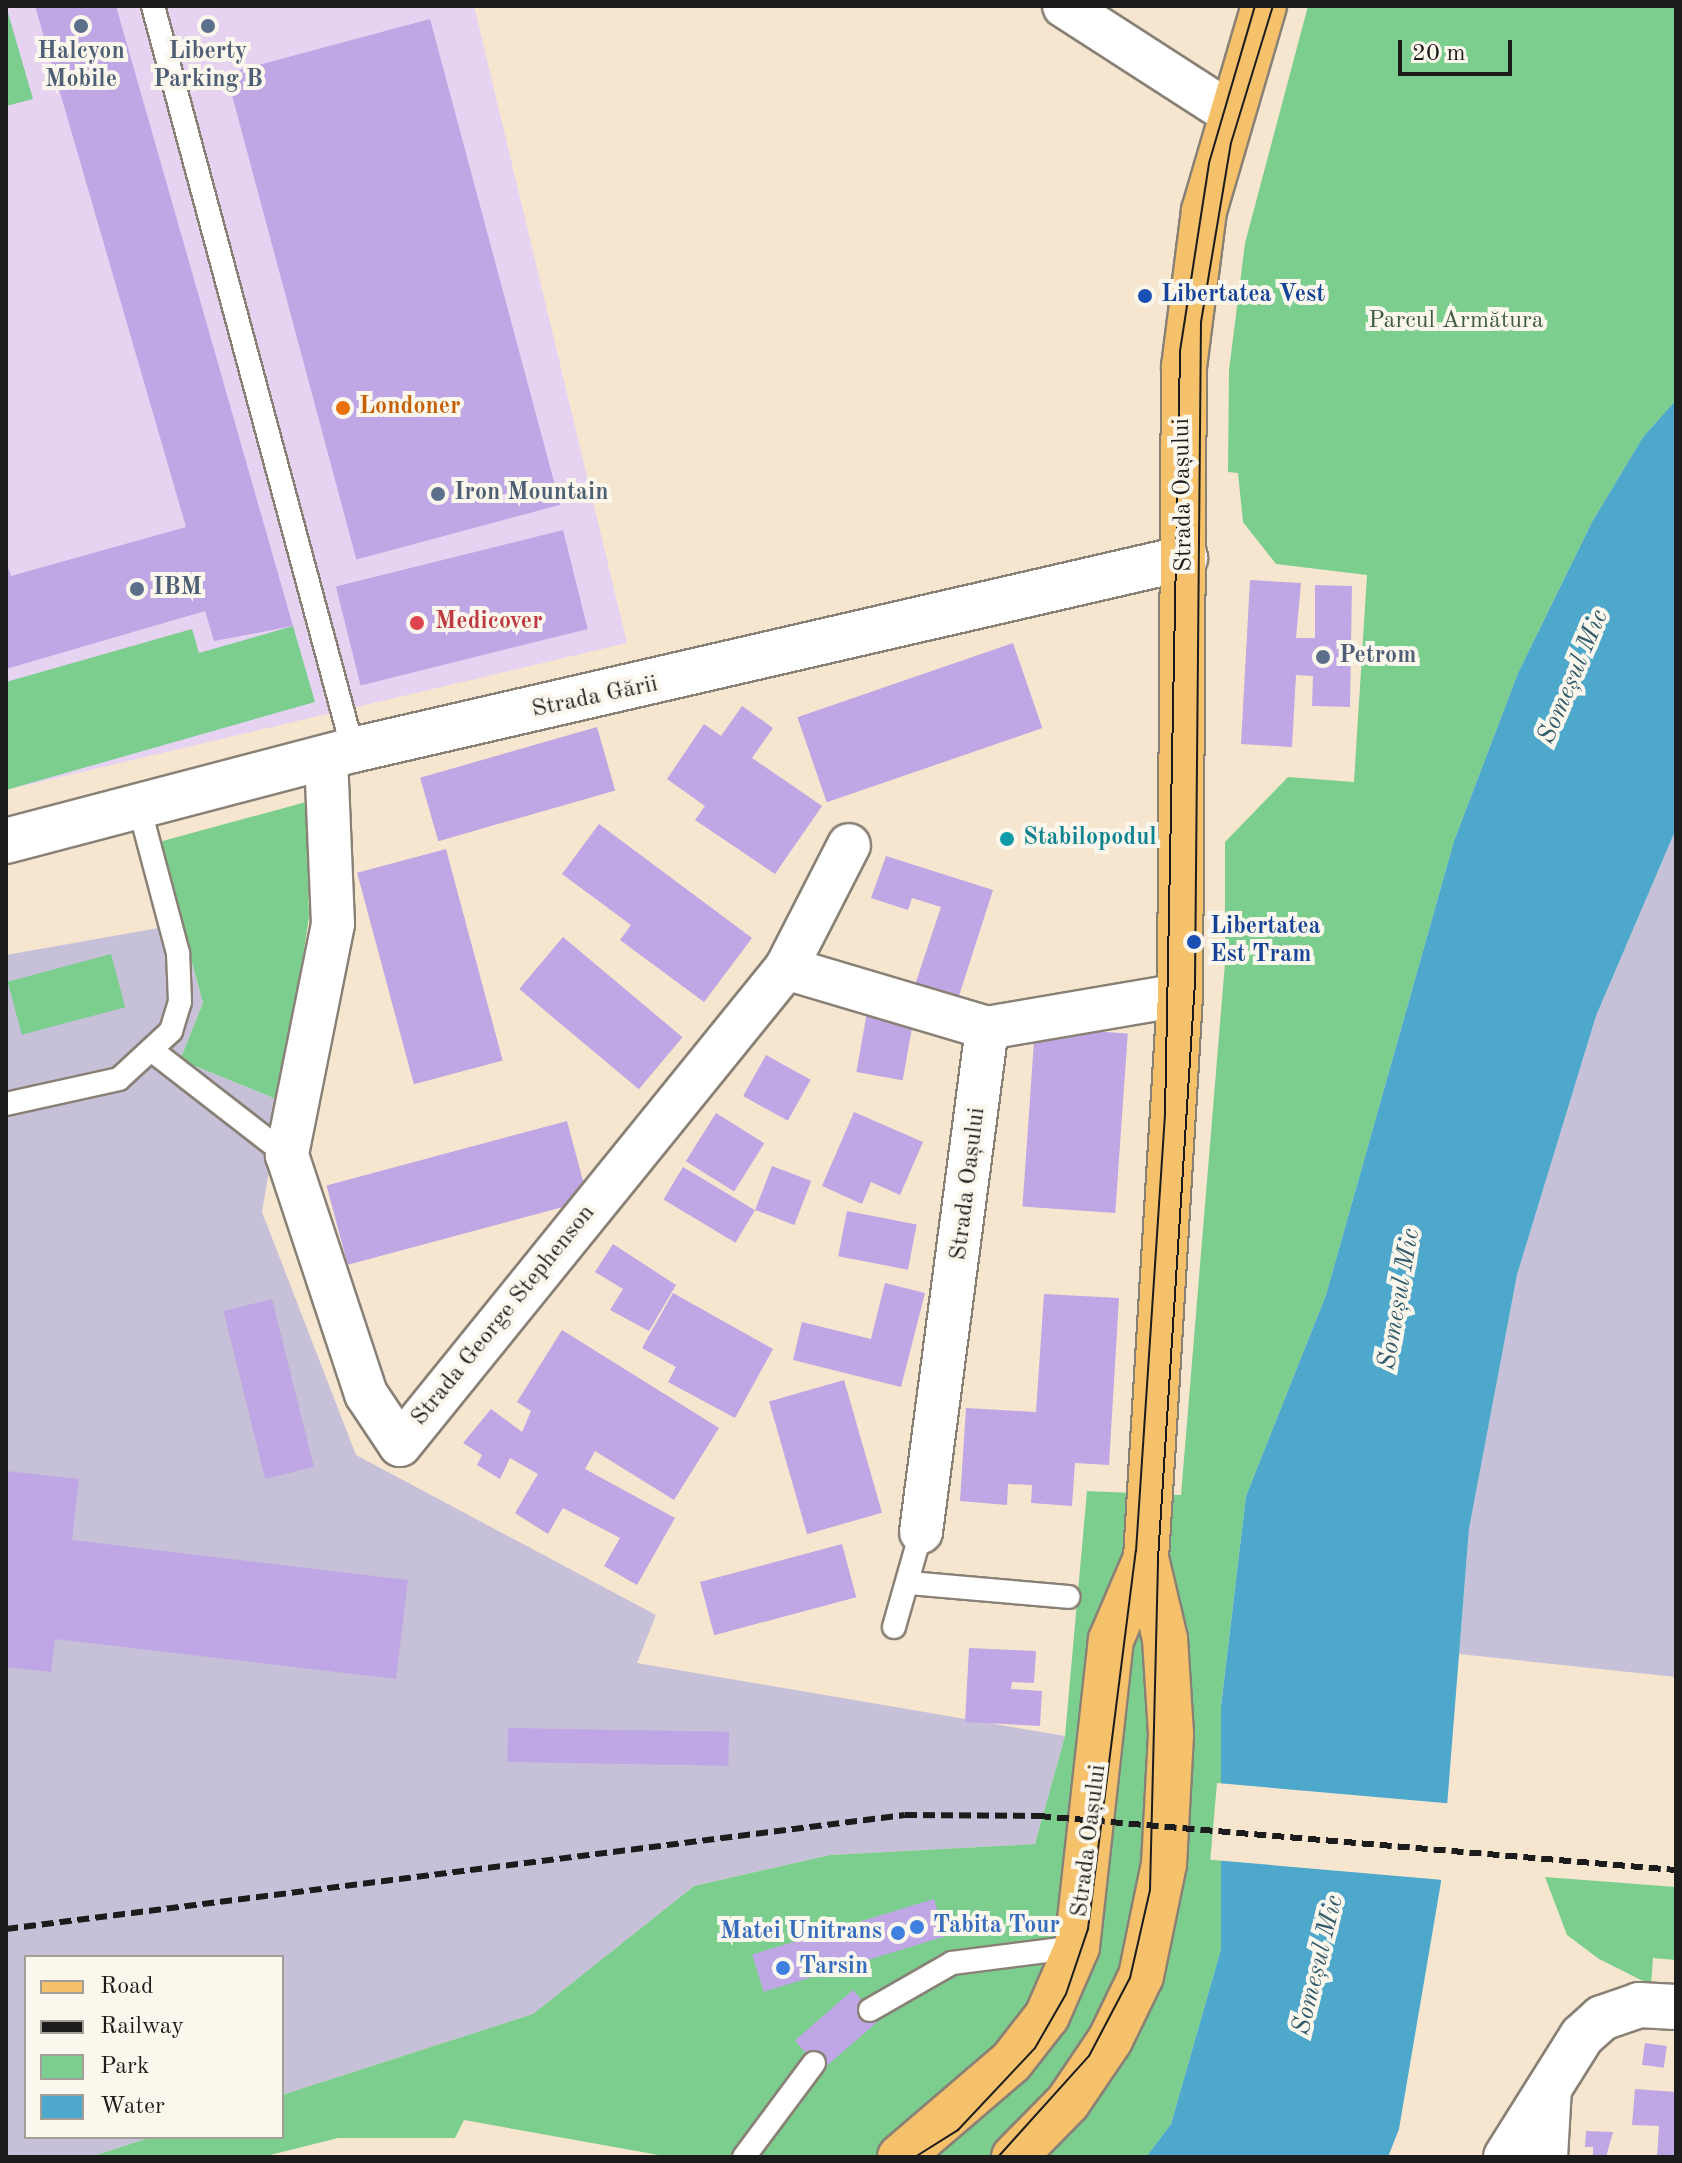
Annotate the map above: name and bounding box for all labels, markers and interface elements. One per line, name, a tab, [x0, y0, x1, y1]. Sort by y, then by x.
marker: Halcyon Mobile	[72, 17, 90, 35]
marker: Liberty Parking B	[199, 17, 217, 35]
scale bar	[1402, 24, 1516, 74]
place label: Halcyon Mobile	[37, 39, 125, 95]
place label: Liberty Parking B	[153, 39, 263, 95]
text: 20 m	[1412, 42, 1466, 66]
place label: Libertatea Vest	[1161, 282, 1325, 310]
marker: Libertatea Vest	[1136, 287, 1154, 305]
park label: Parcul Armătura	[1368, 308, 1544, 336]
place label: Londoner	[359, 394, 461, 422]
marker: Londoner	[334, 399, 352, 417]
street label: Strada Oașului	[1168, 418, 1200, 572]
place label: Iron Mountain	[454, 480, 609, 508]
marker: Iron Mountain	[429, 485, 447, 503]
place label: IBM	[153, 575, 202, 603]
marker: IBM	[128, 580, 146, 598]
water label: Someșul Mic	[1532, 605, 1616, 749]
place label: Medicover	[435, 609, 543, 637]
marker: Medicover	[406, 612, 428, 634]
place label: Petrom	[1339, 643, 1416, 671]
marker: Petrom	[1314, 648, 1332, 666]
street label: Strada Gării	[529, 671, 661, 725]
place label: Stabilopodul	[1023, 825, 1157, 853]
marker: Stabilopodul	[998, 830, 1016, 848]
place label: Libertatea Est Tram	[1210, 914, 1321, 970]
marker: Libertatea Est Tram	[1185, 933, 1203, 951]
street label: Strada Oașului	[945, 1106, 993, 1262]
street label: Strada George Stephenson	[406, 1200, 602, 1432]
water label: Someșul Mic	[1372, 1226, 1428, 1372]
street label: Strada Oașului	[1066, 1763, 1114, 1919]
water label: Someșul Mic	[1287, 1892, 1351, 2038]
place label: Tabita Tour	[933, 1913, 1060, 1941]
marker: Tabita Tour	[908, 1918, 926, 1936]
place label: Matei Unitrans	[720, 1919, 882, 1947]
marker: Matei Unitrans	[889, 1924, 907, 1942]
place label: Tarsin	[799, 1954, 868, 1982]
legend	[24, 1955, 284, 2139]
marker: Tarsin	[774, 1959, 792, 1977]
text: Road	[100, 1975, 153, 1999]
text: Railway	[100, 2015, 184, 2039]
text: Park	[100, 2055, 149, 2079]
text: Water	[100, 2095, 165, 2119]

